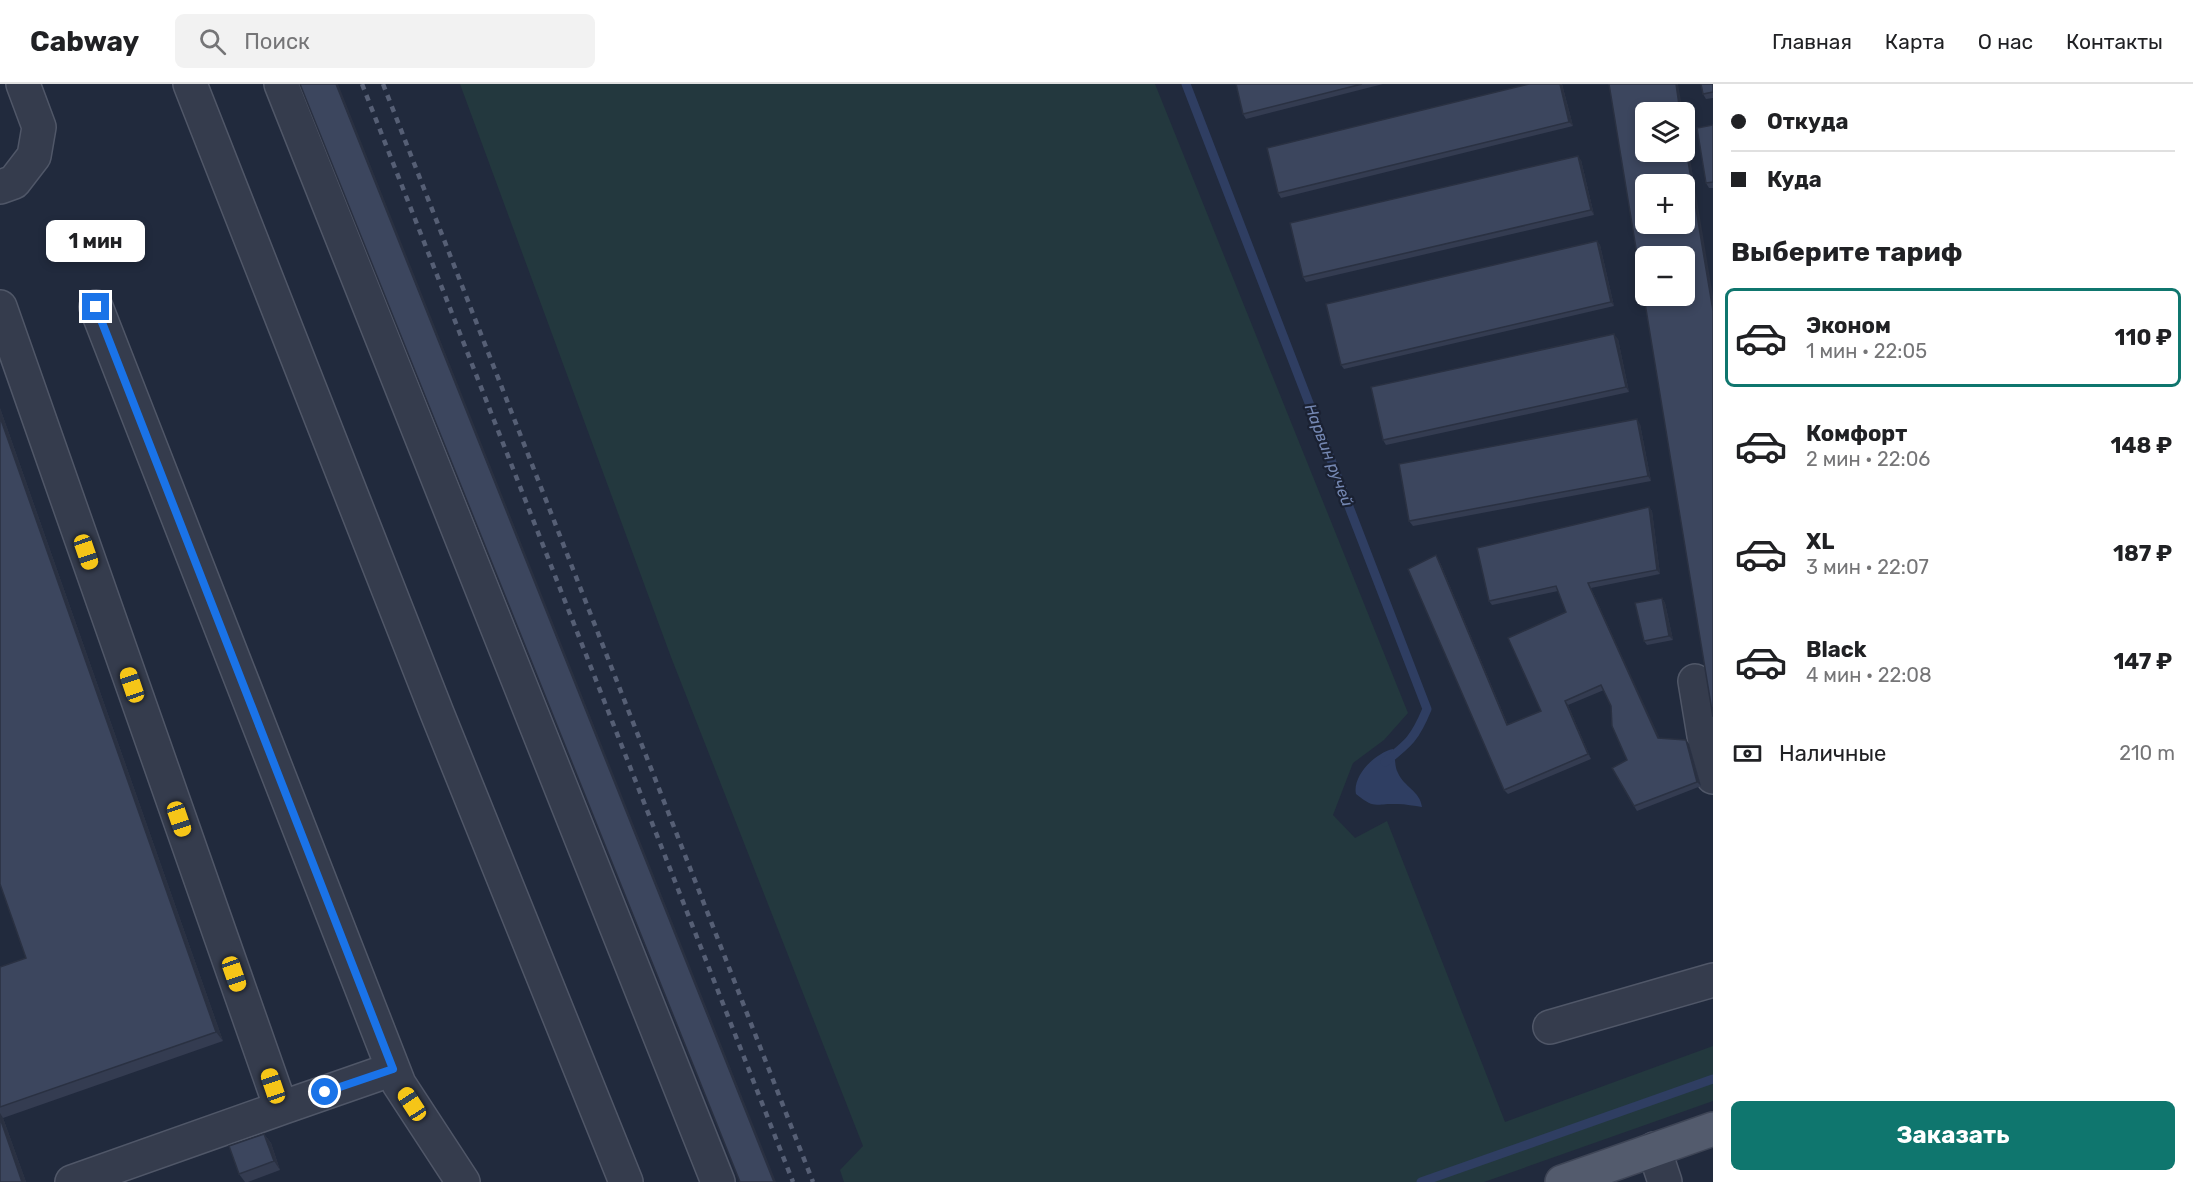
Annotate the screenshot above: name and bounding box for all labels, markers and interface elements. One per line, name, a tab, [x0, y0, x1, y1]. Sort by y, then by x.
search box	[175, 14, 595, 68]
text: Cabway	[30, 25, 139, 58]
icon: search	[196, 25, 229, 58]
text: Поиск	[244, 28, 310, 55]
text: Главная	[1772, 29, 1852, 54]
text: Карта	[1885, 29, 1945, 54]
text: О нас	[1978, 29, 2033, 54]
text: Контакты	[2066, 29, 2163, 54]
map controls	[1635, 102, 1695, 306]
button: layers	[1635, 102, 1695, 162]
text: Откуда	[1767, 108, 1849, 135]
text: Куда	[1767, 166, 1822, 193]
button: +	[1635, 174, 1695, 234]
callout: 1 мин	[46, 220, 146, 262]
text: 1 мин	[68, 229, 123, 253]
text: Выберите тариф	[1731, 236, 1962, 268]
button: −	[1635, 246, 1695, 306]
route end	[82, 293, 109, 320]
icon: car	[1734, 311, 1788, 365]
text: Эконом	[1806, 312, 1891, 339]
text: 110 ₽	[2115, 324, 2172, 351]
text: 1 мин · 22:05	[1806, 339, 1927, 363]
water label: Нарвин ручей	[1301, 401, 1357, 509]
icon: car	[1734, 419, 1788, 473]
text: Комфорт	[1806, 420, 1907, 447]
text: 148 ₽	[2111, 432, 2172, 459]
text: 2 мин · 22:06	[1806, 447, 1930, 471]
icon: car	[1734, 527, 1788, 581]
text: XL	[1806, 528, 1834, 555]
car	[72, 532, 100, 572]
text: 187 ₽	[2113, 540, 2172, 567]
text: 3 мин · 22:07	[1806, 555, 1929, 579]
icon: car	[1734, 635, 1788, 689]
text: Black	[1806, 636, 1867, 663]
text: 147 ₽	[2113, 648, 2172, 675]
text: 4 мин · 22:08	[1806, 663, 1932, 687]
car	[118, 665, 146, 705]
icon: cash	[1731, 737, 1764, 770]
text: Наличные	[1779, 740, 1886, 767]
text: 210 m	[2119, 741, 2175, 765]
car	[165, 799, 193, 839]
car	[220, 954, 248, 994]
car	[259, 1066, 287, 1106]
route start	[311, 1078, 338, 1105]
car	[395, 1084, 429, 1124]
button: Заказать	[1731, 1101, 2175, 1170]

